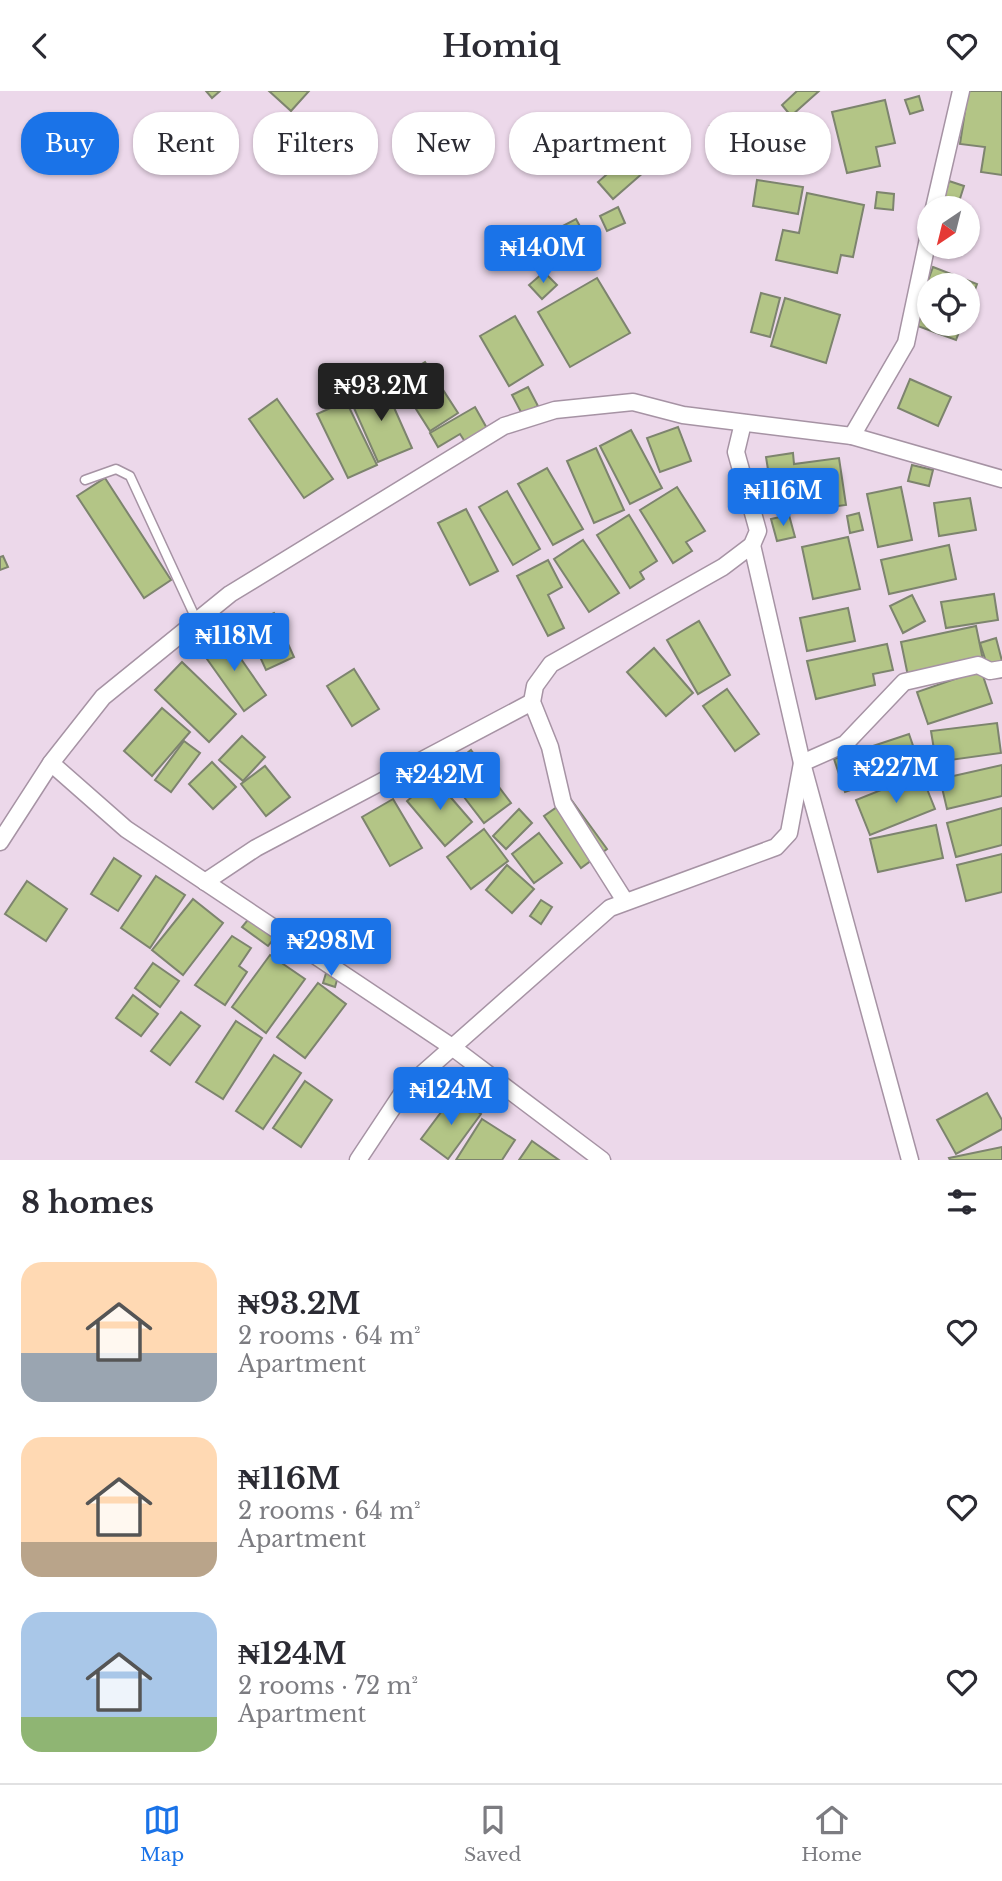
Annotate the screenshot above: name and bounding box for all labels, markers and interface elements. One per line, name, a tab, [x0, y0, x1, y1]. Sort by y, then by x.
text: Homiq	[442, 26, 560, 66]
icon: back	[21, 27, 59, 65]
icon: heart	[943, 27, 981, 65]
chip: Buy	[21, 112, 119, 175]
chip: Rent	[133, 112, 239, 175]
chip: Filters	[253, 112, 378, 175]
chip: New	[392, 112, 495, 175]
chip: Apartment	[509, 112, 691, 175]
chip: House	[705, 112, 831, 175]
north arrow	[917, 196, 980, 259]
map controls	[917, 196, 980, 336]
pin: ₦140M	[494, 225, 592, 285]
text: ₦140M	[500, 234, 586, 262]
button: locate	[917, 273, 980, 336]
pin: ₦93.2M	[324, 363, 438, 423]
text: ₦93.2M	[334, 372, 428, 400]
pin: ₦116M	[734, 469, 832, 528]
text: ₦116M	[744, 477, 822, 505]
pin: ₦118M	[185, 613, 283, 673]
text: ₦118M	[195, 622, 273, 650]
pin: ₦227M	[847, 745, 945, 805]
pin: ₦242M	[391, 753, 489, 812]
text: ₦227M	[853, 754, 939, 782]
text: ₦242M	[396, 761, 484, 789]
pin: ₦298M	[282, 919, 380, 978]
text: ₦298M	[287, 927, 375, 955]
pin: ₦124M	[402, 1067, 500, 1127]
text: ₦124M	[409, 1076, 493, 1104]
icon: filters	[943, 1183, 981, 1221]
text: 8 homes	[21, 1184, 154, 1221]
text: ₦93.2M	[238, 1285, 361, 1322]
icon: home	[77, 1290, 161, 1374]
icon: heart	[943, 1313, 981, 1351]
text: 2 rooms · 64 m²	[238, 1322, 421, 1350]
text: Apartment	[238, 1350, 366, 1378]
text: ₦116M	[238, 1460, 340, 1497]
icon: home	[77, 1465, 161, 1549]
icon: heart	[943, 1488, 981, 1526]
text: 2 rooms · 64 m²	[238, 1497, 421, 1525]
text: Apartment	[238, 1525, 366, 1553]
text: ₦124M	[238, 1635, 347, 1672]
icon: home	[77, 1640, 161, 1724]
icon: heart	[943, 1663, 981, 1701]
text: 2 rooms · 72 m²	[238, 1672, 418, 1700]
text: Apartment	[238, 1700, 366, 1728]
tab: Map	[140, 1801, 184, 1866]
tab: Saved	[464, 1801, 521, 1866]
tab: Home	[801, 1801, 862, 1866]

